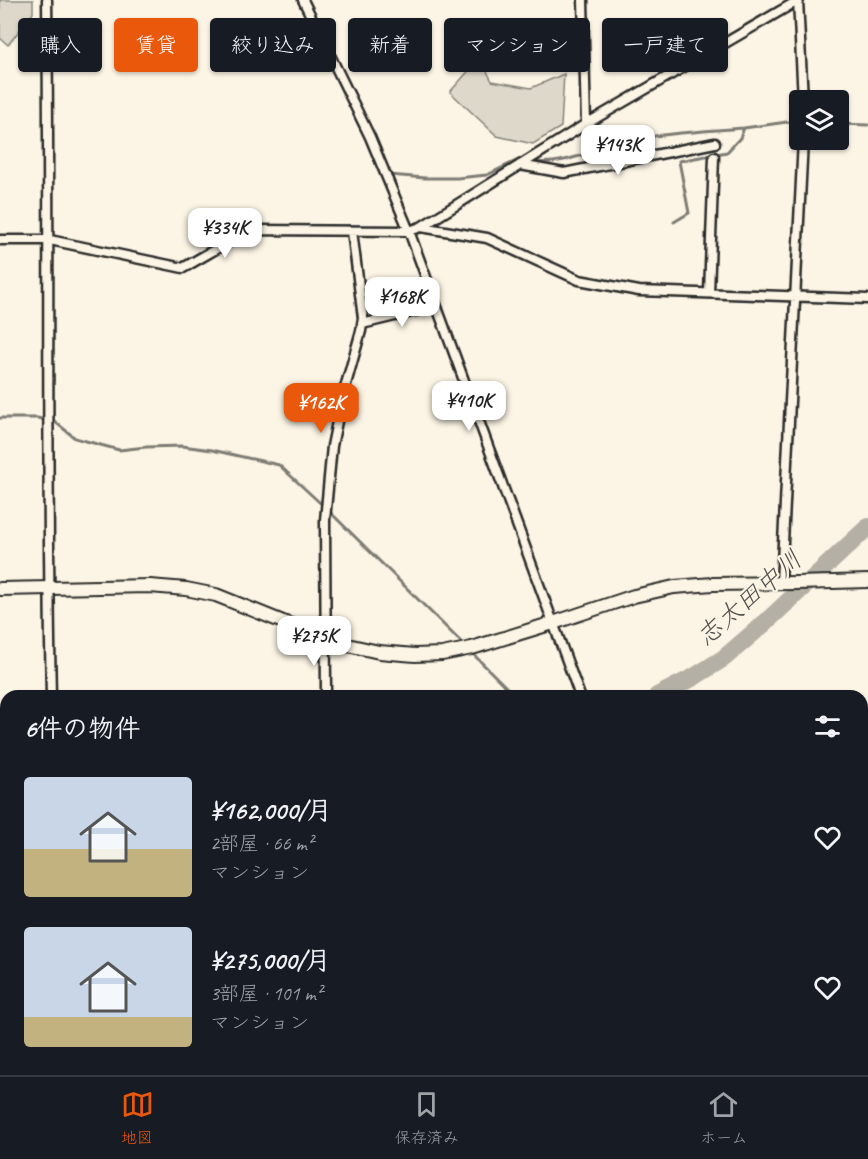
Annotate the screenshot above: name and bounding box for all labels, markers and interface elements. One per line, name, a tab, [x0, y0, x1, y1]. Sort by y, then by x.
chip: 購入	[18, 18, 102, 72]
chip: 賃貸	[114, 18, 198, 72]
chip: 絞り込み	[210, 18, 336, 72]
chip: 新着	[348, 18, 432, 72]
chip: マンション	[444, 18, 590, 72]
chip: 一戸建て	[602, 18, 728, 72]
map controls	[789, 90, 849, 150]
button: layers	[789, 90, 849, 150]
pin: ¥143K	[576, 125, 660, 176]
text: ¥143K	[595, 132, 641, 157]
pin: ¥334K	[183, 208, 267, 259]
text: ¥334K	[202, 215, 248, 240]
pin: ¥168K	[360, 277, 444, 328]
text: ¥168K	[379, 284, 425, 309]
pin: ¥410K	[427, 381, 511, 432]
pin: ¥162K	[279, 383, 363, 434]
text: ¥410K	[446, 388, 492, 413]
text: ¥162K	[298, 390, 344, 415]
water label: 志太田中川	[689, 543, 809, 653]
pin: ¥275K	[272, 616, 356, 667]
text: ¥275K	[291, 623, 337, 648]
icon: filters	[811, 710, 844, 743]
text: 6件の物件	[24, 712, 140, 745]
text: ¥162,000/月	[210, 794, 332, 827]
icon: home	[72, 801, 144, 873]
icon: heart	[811, 821, 844, 854]
text: 2部屋 · 66 m²	[210, 831, 313, 856]
text: マンション	[210, 860, 309, 885]
text: ¥275,000/月	[210, 944, 331, 977]
icon: home	[72, 951, 144, 1023]
icon: heart	[811, 971, 844, 1004]
text: 3部屋 · 101 m²	[210, 981, 322, 1006]
text: マンション	[210, 1010, 309, 1035]
tab: 地図	[121, 1088, 154, 1148]
tab: 保存済み	[395, 1088, 459, 1148]
tab: ホーム	[700, 1088, 747, 1148]

